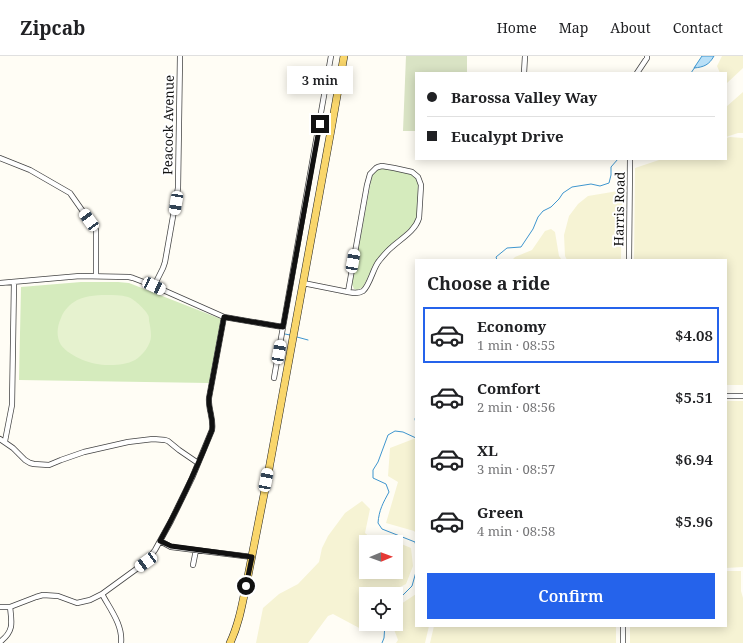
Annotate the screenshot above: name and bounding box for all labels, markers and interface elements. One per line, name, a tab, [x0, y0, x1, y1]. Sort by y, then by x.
text: Zipcab	[20, 15, 85, 41]
text: Home	[497, 18, 537, 37]
text: Map	[559, 18, 588, 37]
text: About	[610, 18, 651, 37]
text: Contact	[673, 18, 723, 37]
callout: 3 min	[287, 66, 353, 94]
text: 3 min	[302, 71, 338, 89]
street label: Peacock Avenue	[158, 75, 178, 175]
text: Barossa Valley Way	[451, 87, 597, 107]
route end	[311, 115, 329, 133]
text: Eucalypt Drive	[451, 126, 564, 146]
street label: Harris Road	[609, 172, 629, 246]
car	[168, 190, 184, 216]
car	[77, 207, 101, 233]
car	[345, 248, 361, 274]
text: Choose a ride	[427, 271, 550, 295]
car	[141, 275, 167, 297]
text: Economy	[477, 316, 546, 336]
icon: car	[429, 317, 465, 353]
text: $4.08	[675, 325, 713, 345]
text: 1 min · 08:55	[477, 336, 555, 354]
car	[271, 339, 287, 365]
text: Comfort	[477, 378, 540, 398]
icon: car	[429, 379, 465, 415]
text: $5.51	[675, 387, 713, 407]
text: 2 min · 08:56	[477, 398, 555, 416]
text: XL	[477, 440, 498, 460]
icon: car	[429, 441, 465, 477]
text: $6.94	[675, 449, 713, 469]
text: 3 min · 08:57	[477, 460, 555, 478]
car	[258, 467, 274, 493]
text: Green	[477, 502, 524, 522]
icon: car	[429, 503, 465, 539]
text: $5.96	[675, 511, 713, 531]
text: 4 min · 08:58	[477, 522, 555, 540]
north arrow	[359, 535, 403, 579]
map controls	[359, 535, 403, 631]
car	[133, 550, 159, 574]
button: Confirm	[427, 573, 715, 619]
route start	[237, 577, 255, 595]
button: locate	[359, 587, 403, 631]

